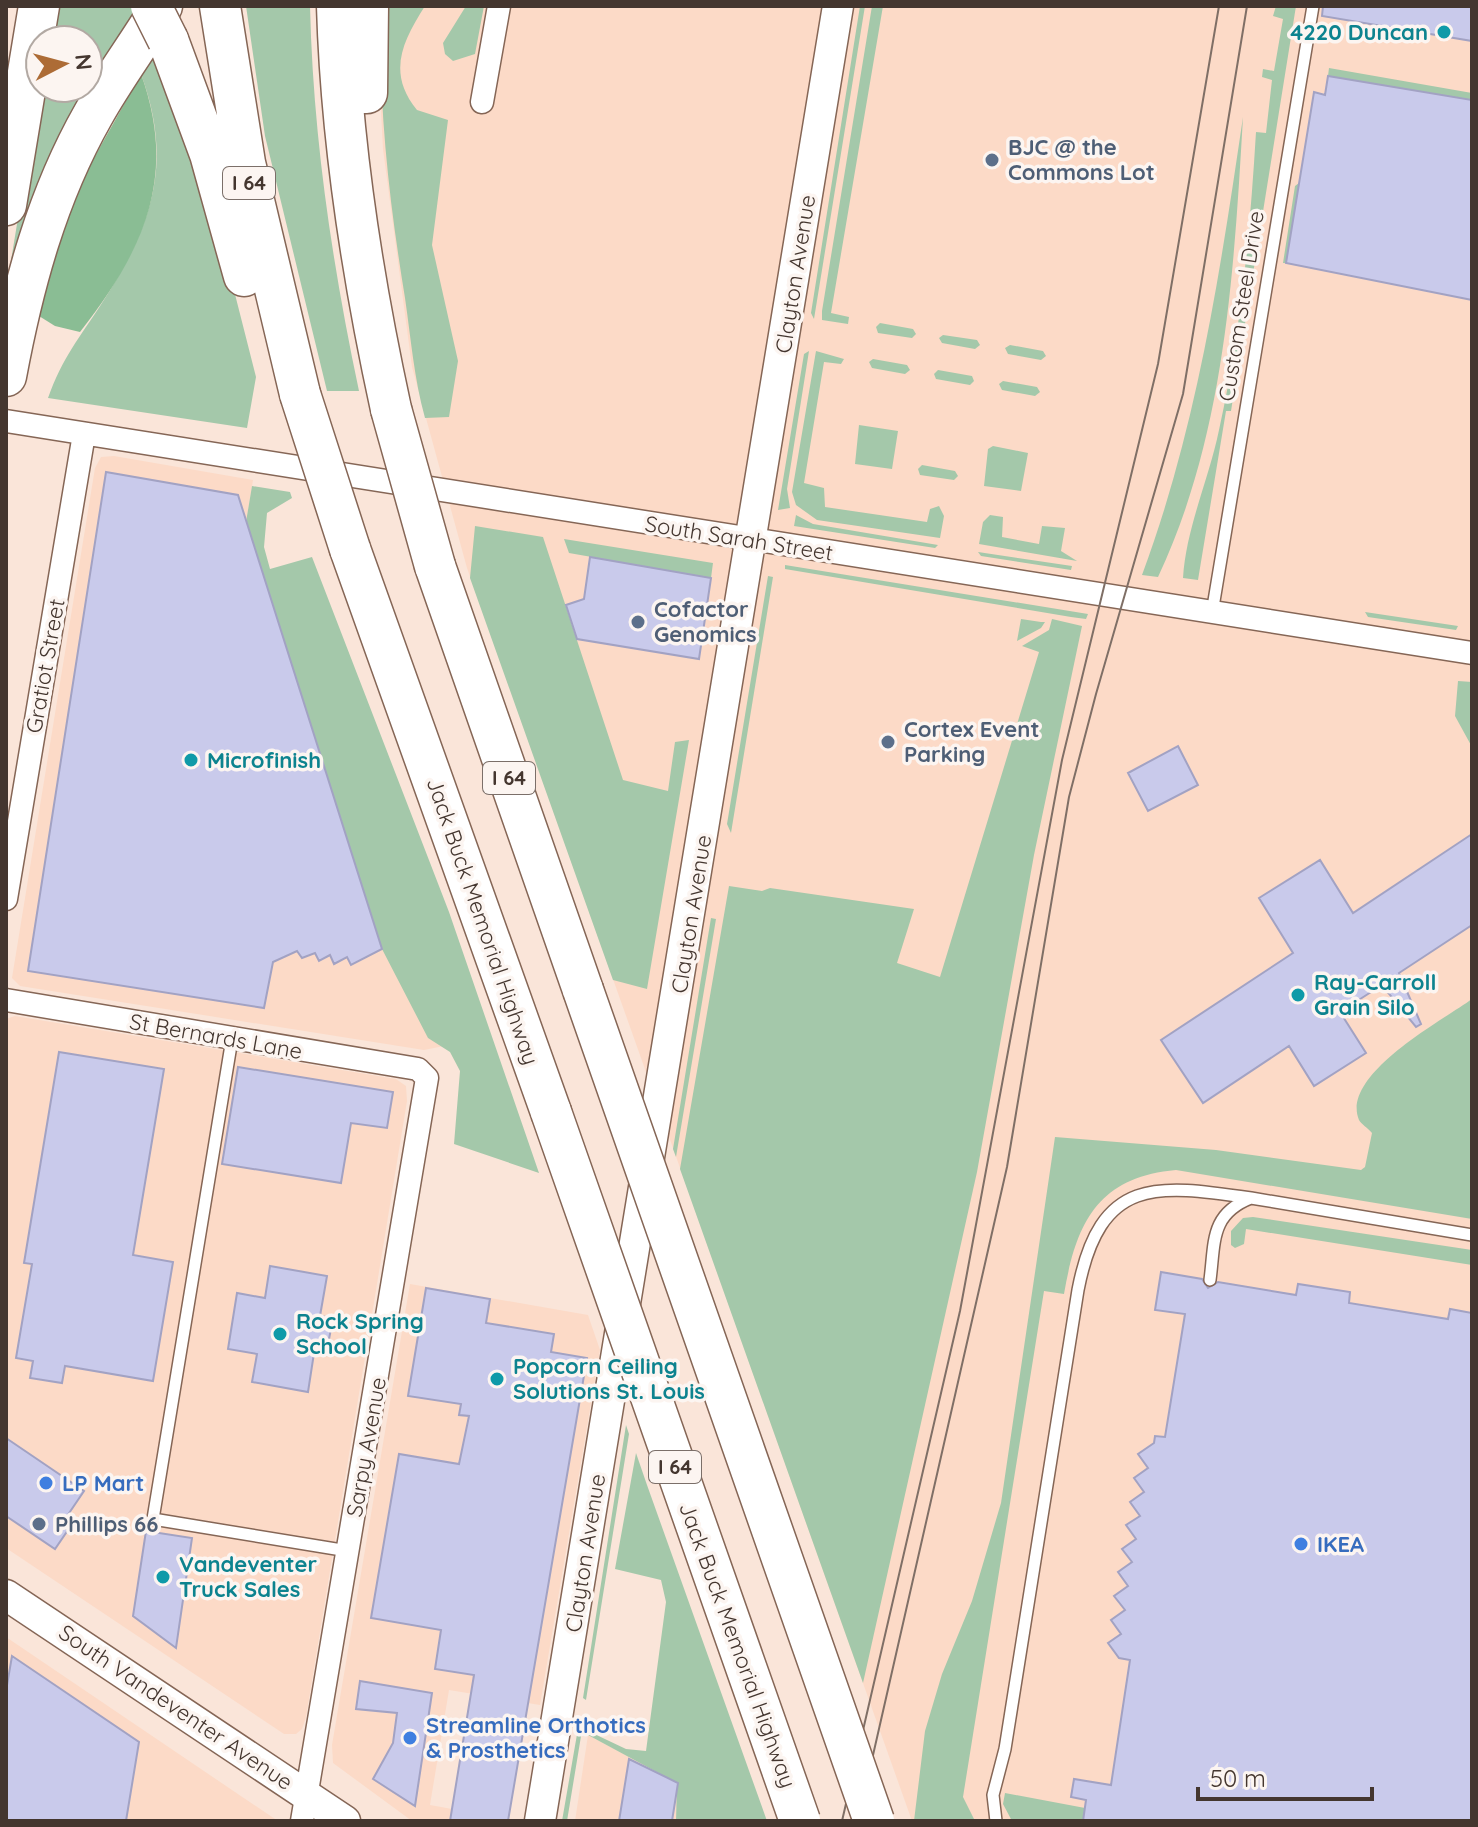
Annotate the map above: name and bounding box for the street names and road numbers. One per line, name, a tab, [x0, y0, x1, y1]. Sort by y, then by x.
road number: I 64	[223, 167, 275, 199]
street label: Clayton Avenue	[769, 193, 821, 355]
street label: Custom Steel Drive	[1212, 209, 1270, 403]
street label: South Sarah Street	[643, 509, 835, 567]
street label: Gratiot Street	[19, 597, 71, 735]
road number: I 64	[483, 762, 535, 794]
street label: Jack Buck Memorial Highway	[421, 774, 545, 1068]
street label: Clayton Avenue	[665, 833, 717, 995]
street label: St Bernards Lane	[127, 1007, 305, 1065]
street label: Sarpy Avenue	[340, 1375, 392, 1519]
road number: I 64	[649, 1451, 701, 1483]
street label: Clayton Avenue	[559, 1472, 611, 1634]
street label: Jack Buck Memorial Highway	[673, 1498, 803, 1792]
street label: South Vandeventer Avenue	[54, 1618, 298, 1796]

